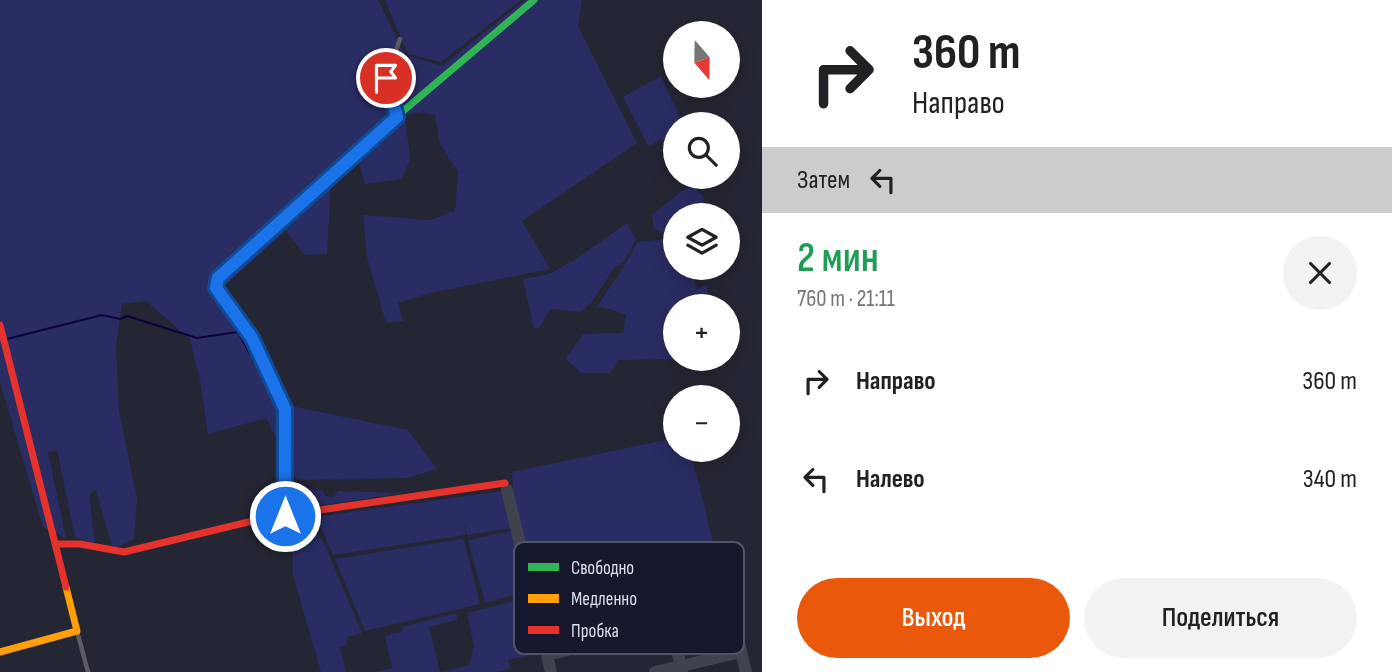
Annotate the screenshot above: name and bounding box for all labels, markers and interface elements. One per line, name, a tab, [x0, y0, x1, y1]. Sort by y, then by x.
north arrow	[663, 21, 740, 98]
map controls	[663, 21, 740, 462]
text: 360 m	[912, 24, 1020, 83]
icon: right	[797, 28, 888, 119]
pin	[356, 48, 416, 108]
icon: arrive	[367, 59, 405, 97]
text: Направо	[912, 84, 1005, 123]
button: search	[663, 112, 740, 189]
icon: left	[864, 161, 902, 199]
text: Затем	[797, 165, 850, 196]
button: layers	[663, 203, 740, 280]
text: 2 мин	[797, 233, 879, 284]
button: close	[1283, 236, 1357, 310]
text: 760 m · 21:11	[797, 285, 895, 313]
button: +	[663, 294, 740, 371]
icon: right	[797, 362, 835, 400]
text: Направо	[856, 366, 935, 397]
text: 360 m	[1302, 366, 1357, 397]
button: −	[663, 385, 740, 462]
icon: left	[797, 460, 835, 498]
text: Налево	[856, 464, 925, 495]
text: 340 m	[1303, 464, 1357, 495]
position arrow	[248, 479, 322, 553]
legend	[514, 542, 744, 654]
text: Свободно	[571, 557, 634, 580]
button: Выход	[797, 578, 1070, 658]
button: Поделиться	[1084, 578, 1357, 658]
text: Медленно	[571, 588, 637, 611]
text: Пробка	[571, 620, 619, 643]

